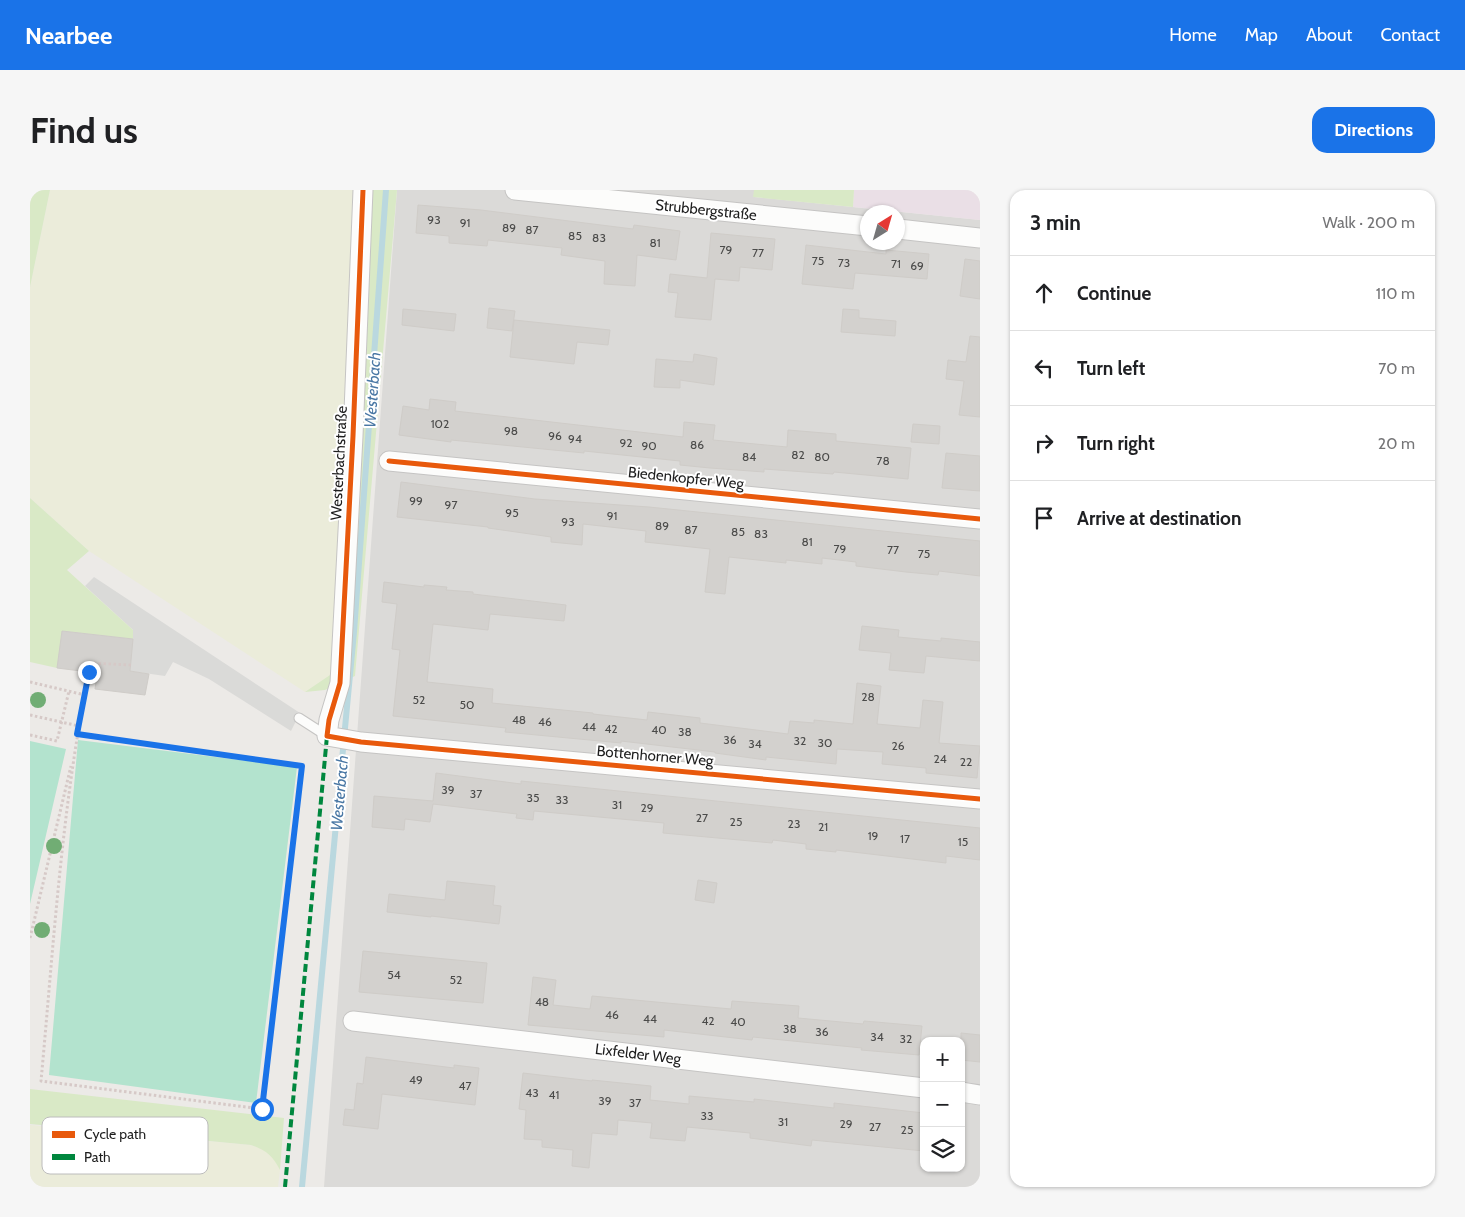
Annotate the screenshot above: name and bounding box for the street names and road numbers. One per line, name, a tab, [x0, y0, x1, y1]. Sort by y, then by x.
street label: Strubbergstraße	[654, 196, 758, 224]
street label: Westerbachstraße	[327, 405, 351, 521]
street label: Biedenkopfer Weg	[627, 463, 745, 493]
street label: Bottenhorner Weg	[596, 742, 715, 770]
street label: Lixfelder Weg	[594, 1040, 683, 1068]

